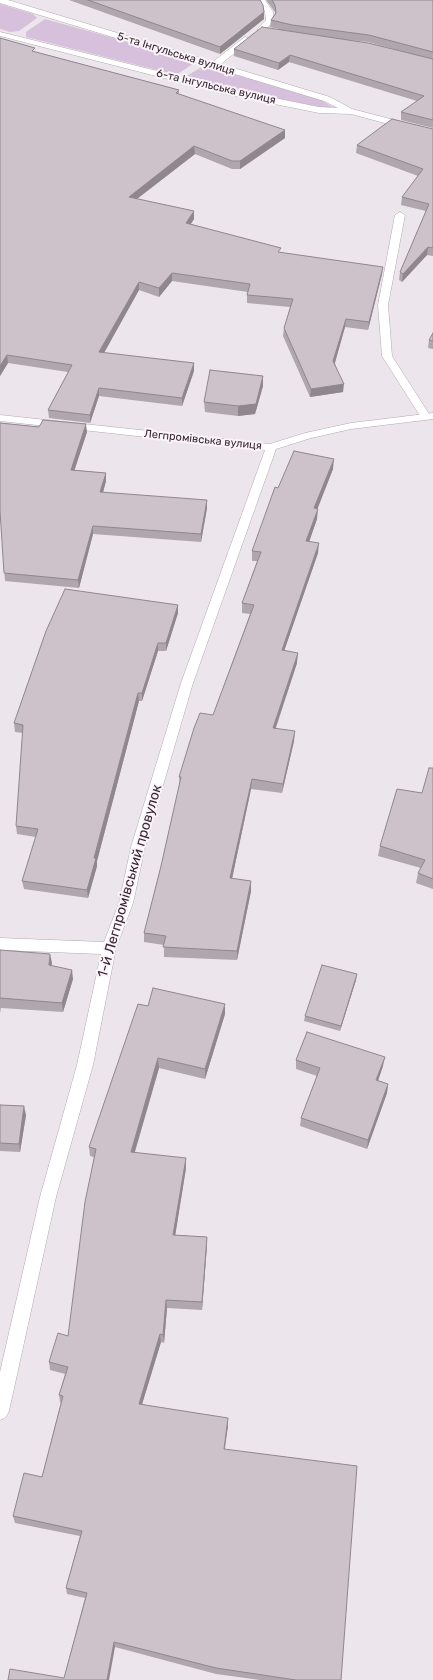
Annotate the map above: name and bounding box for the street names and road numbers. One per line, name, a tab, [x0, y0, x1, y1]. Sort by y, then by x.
street label: 5-та Інгульська вулиця	[116, 30, 236, 78]
street label: 6-та Інгульська вулиця	[155, 67, 277, 107]
street label: Легпромівська вулиця	[143, 427, 263, 453]
street label: 1-й Легпромівський провулок	[94, 783, 166, 979]

